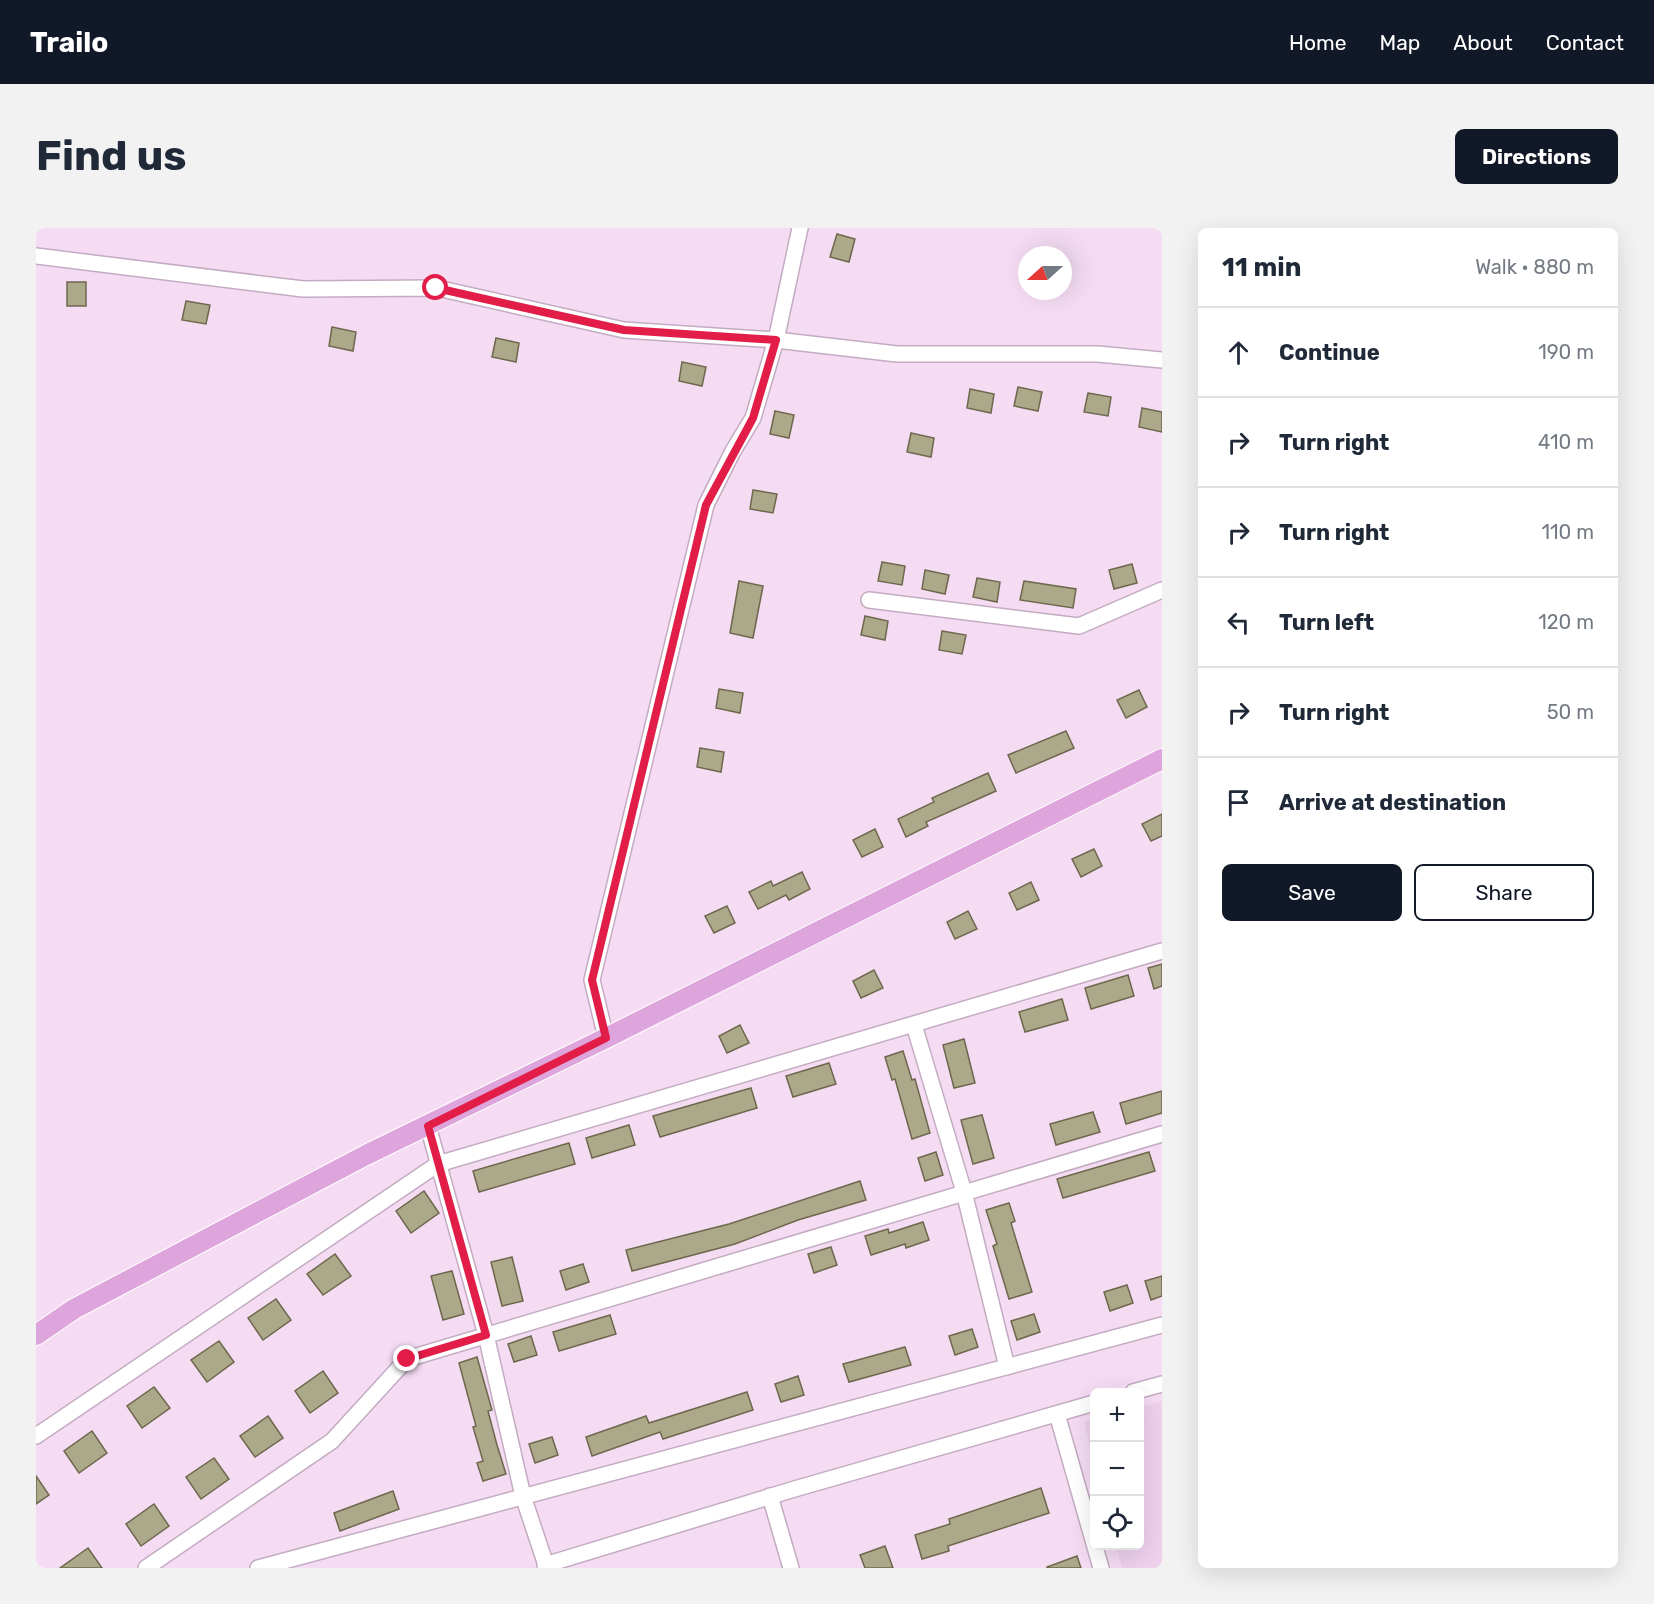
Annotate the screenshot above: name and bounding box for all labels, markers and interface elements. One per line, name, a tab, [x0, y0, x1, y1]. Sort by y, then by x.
text: Trailo	[30, 26, 108, 59]
text: Home	[1289, 30, 1346, 55]
text: Map	[1379, 30, 1420, 55]
text: About	[1453, 30, 1513, 55]
text: Contact	[1546, 30, 1624, 55]
button: Directions	[1455, 129, 1618, 184]
text: Find us	[36, 131, 187, 181]
north arrow	[1018, 246, 1072, 300]
text: 11 min	[1222, 252, 1301, 283]
text: Walk · 880 m	[1475, 255, 1594, 279]
route start	[422, 274, 448, 300]
icon: ahead	[1222, 336, 1255, 369]
text: Continue	[1279, 339, 1380, 366]
text: 190 m	[1538, 340, 1594, 364]
icon: right	[1222, 426, 1255, 459]
text: Turn right	[1279, 429, 1389, 456]
text: 410 m	[1538, 430, 1594, 454]
icon: right	[1222, 516, 1255, 549]
text: Turn right	[1279, 519, 1389, 546]
text: 110 m	[1542, 520, 1594, 544]
icon: left	[1222, 606, 1255, 639]
text: Turn left	[1279, 609, 1374, 636]
text: 120 m	[1538, 610, 1594, 634]
icon: right	[1222, 696, 1255, 729]
text: Turn right	[1279, 699, 1389, 726]
text: 50 m	[1547, 700, 1594, 724]
icon: arrive	[1222, 786, 1255, 819]
text: Arrive at destination	[1279, 789, 1506, 816]
button: Save	[1222, 864, 1402, 921]
button: Share	[1414, 864, 1594, 921]
route end	[393, 1345, 419, 1371]
map controls	[1090, 1388, 1144, 1550]
button: +	[1090, 1388, 1144, 1442]
button: −	[1090, 1442, 1144, 1496]
button: locate	[1090, 1496, 1144, 1550]

